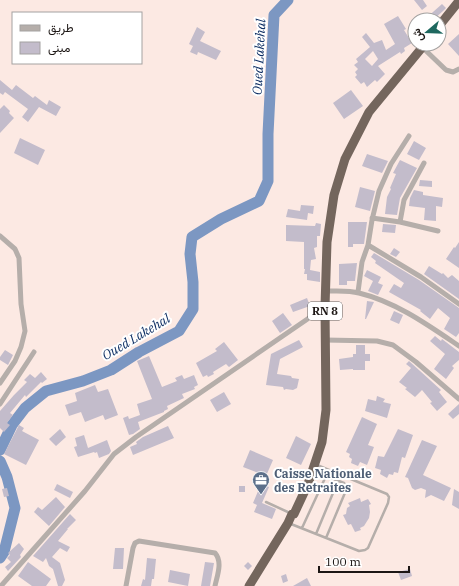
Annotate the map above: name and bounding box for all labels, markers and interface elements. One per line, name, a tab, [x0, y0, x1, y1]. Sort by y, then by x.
legend	[12, 12, 142, 64]
north arrow	[407, 12, 447, 52]
water label: Oued Lakehal	[249, 18, 270, 96]
text: طريق	[48, 20, 74, 36]
text: ش	[409, 27, 426, 44]
text: مبنى	[48, 40, 70, 56]
road number: RN 8	[308, 302, 342, 320]
water label: Oued Lakehal	[99, 310, 173, 364]
place label: Caisse Nationale des Retraites	[274, 466, 372, 495]
office icon: Caisse Nationale des Retraites	[251, 470, 271, 495]
scale bar	[319, 548, 409, 574]
text: 100 m	[325, 554, 361, 569]

